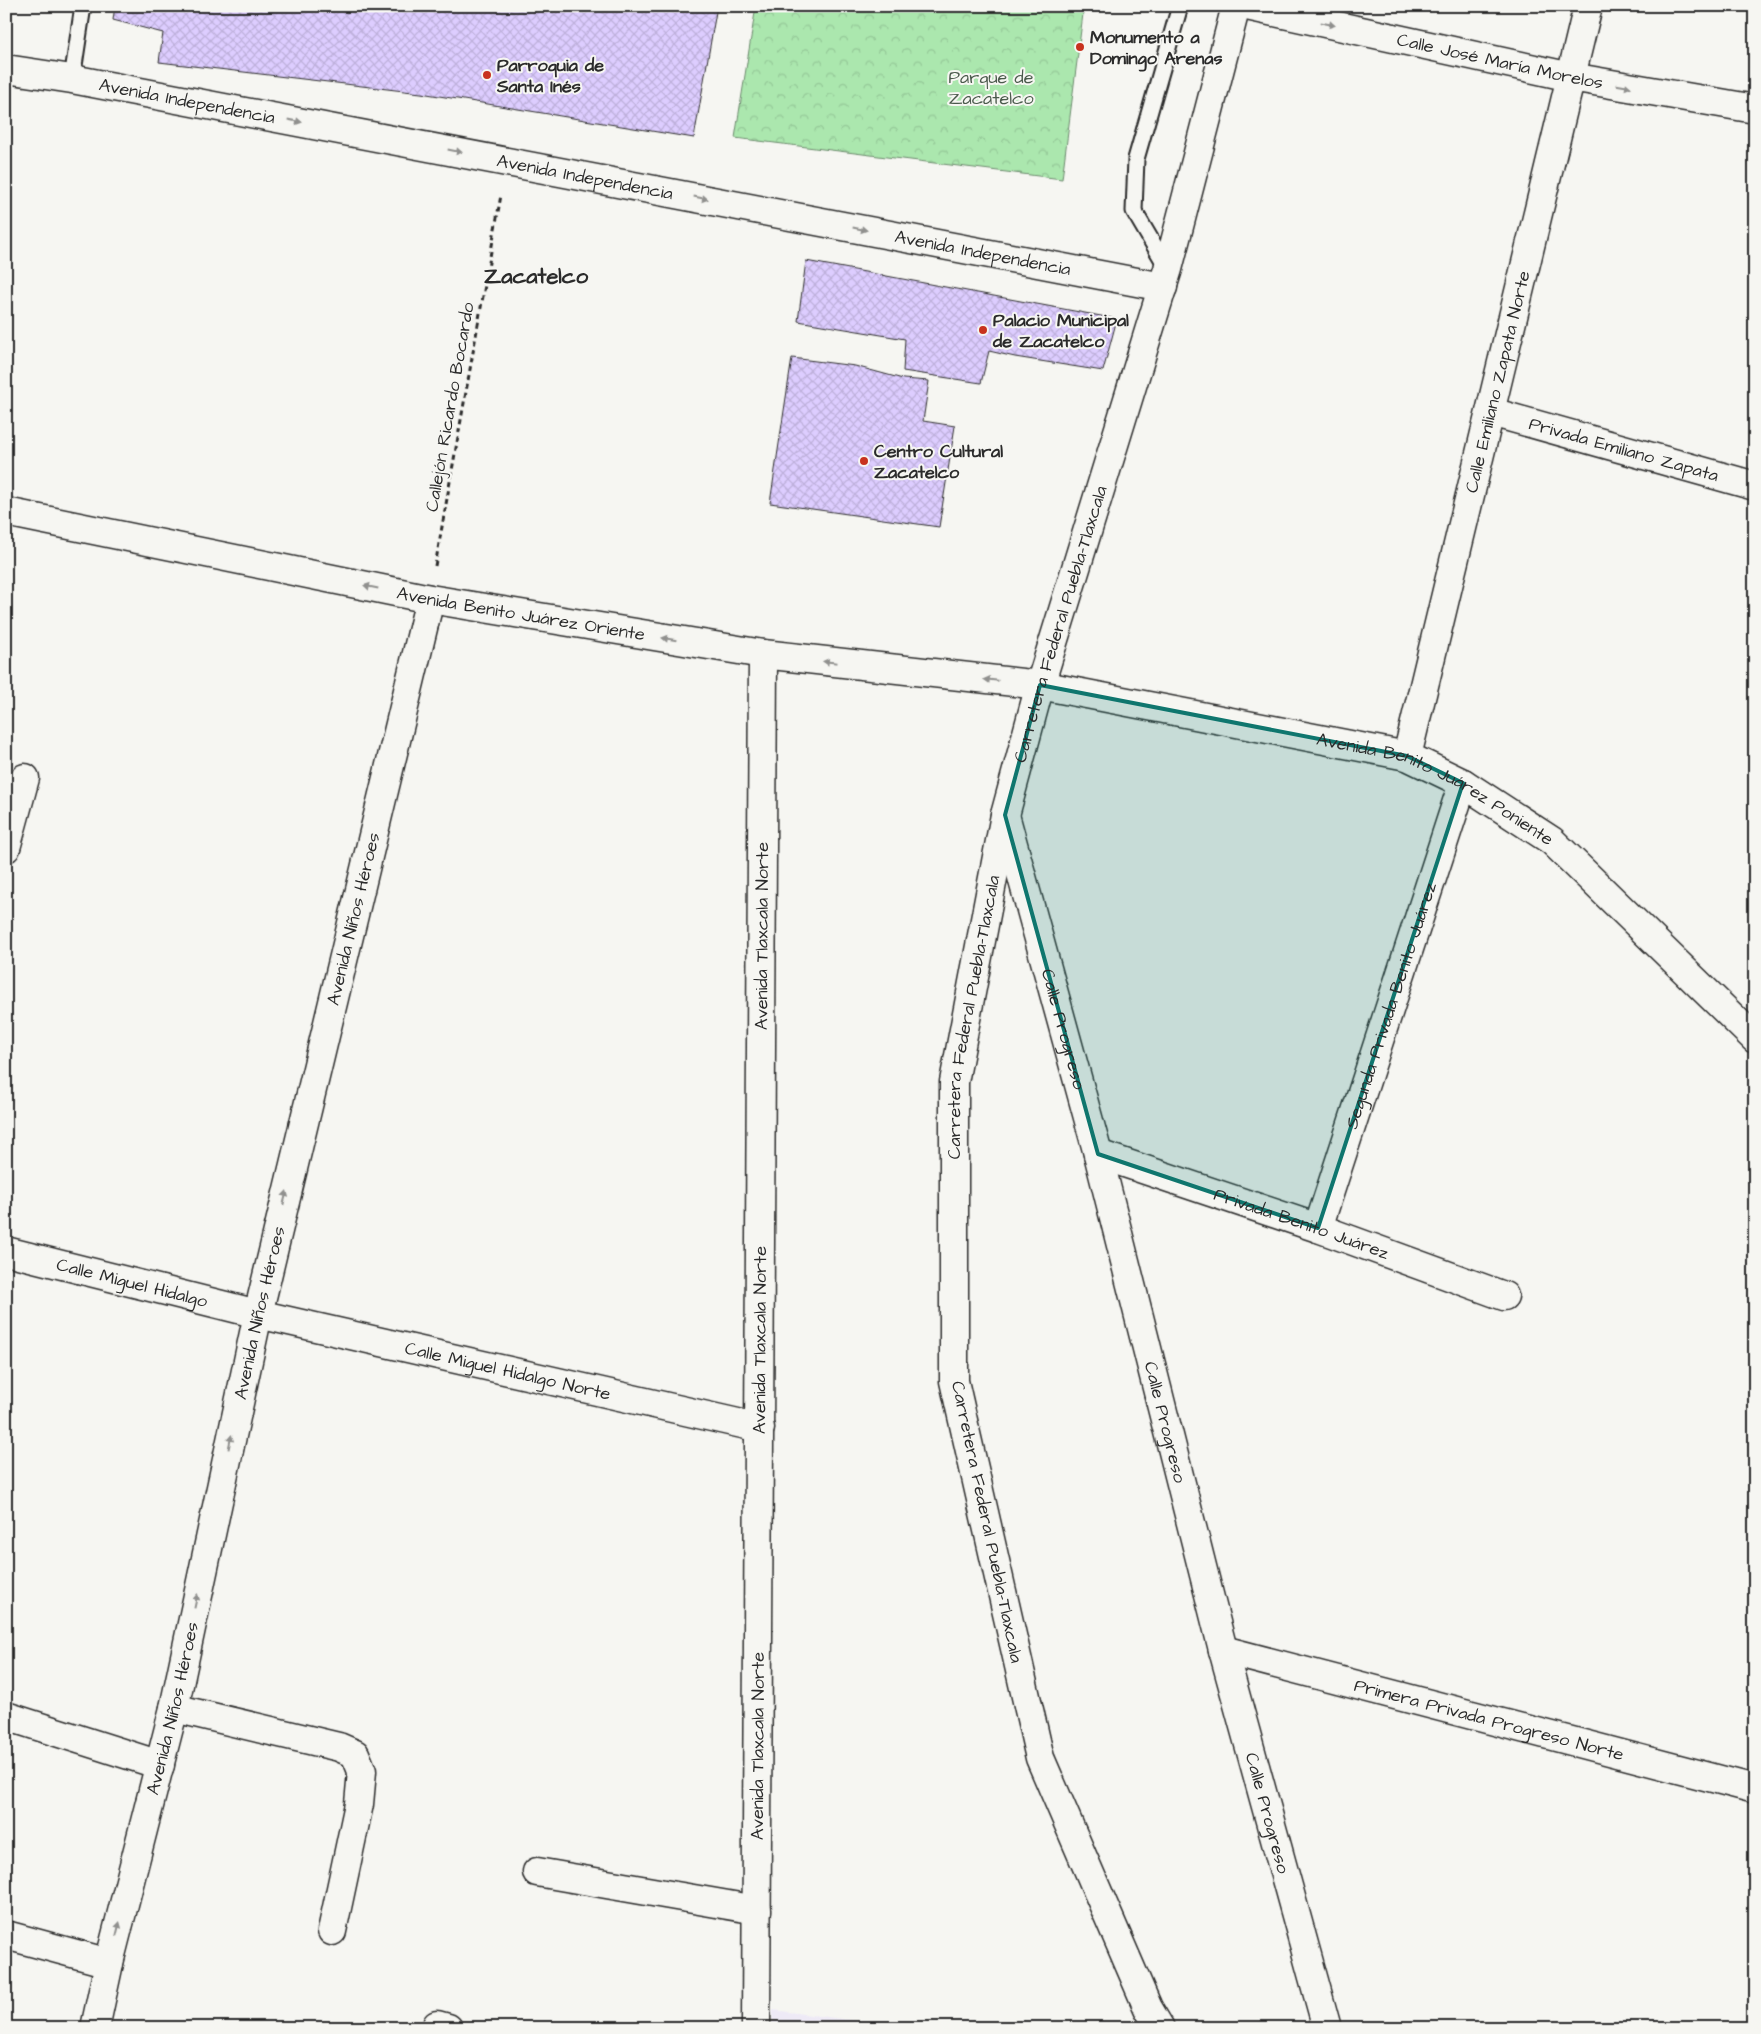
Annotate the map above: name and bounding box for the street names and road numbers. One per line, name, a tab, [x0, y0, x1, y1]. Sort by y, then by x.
street label: Calle José María Morelos	[1395, 27, 1605, 95]
street label: Avenida Independencia	[97, 72, 277, 130]
street label: Avenida Independencia	[495, 148, 675, 206]
street label: Avenida Independencia	[893, 224, 1073, 282]
street label: Calle Emiliano Zapata Norte	[1458, 268, 1536, 495]
street label: Callejón Ricardo Bocardo	[419, 300, 481, 514]
street label: Privada Emiliano Zapata	[1526, 411, 1721, 488]
street label: Carretera Federal Puebla-Tlaxcala	[1007, 482, 1113, 765]
street label: Avenida Benito Juárez Oriente	[395, 580, 647, 647]
street label: Avenida Benito Juárez Poniente	[1315, 726, 1559, 851]
street label: Avenida Niños Héroes	[320, 830, 386, 1008]
street label: Avenida Tlaxcala Norte	[749, 842, 775, 1030]
street label: Carretera Federal Puebla-Tlaxcala	[942, 873, 1006, 1159]
street label: Segunda Privada Benito Juárez	[1339, 879, 1442, 1132]
street label: Calle Progreso	[1035, 966, 1092, 1092]
street label: Privada Benito Juárez	[1211, 1181, 1393, 1265]
street label: Avenida Niños Héroes	[228, 1224, 291, 1402]
street label: Avenida Tlaxcala Norte	[747, 1246, 772, 1434]
street label: Calle Miguel Hidalgo	[54, 1252, 210, 1313]
street label: Calle Miguel Hidalgo Norte	[403, 1335, 613, 1406]
street label: Calle Progreso	[1138, 1359, 1193, 1485]
street label: Carretera Federal Puebla-Tlaxcala	[945, 1379, 1029, 1665]
street label: Avenida Niños Héroes	[140, 1620, 205, 1797]
street label: Avenida Tlaxcala Norte	[744, 1652, 770, 1840]
street label: Primera Privada Progreso Norte	[1351, 1672, 1627, 1767]
street label: Calle Progreso	[1239, 1750, 1296, 1876]

